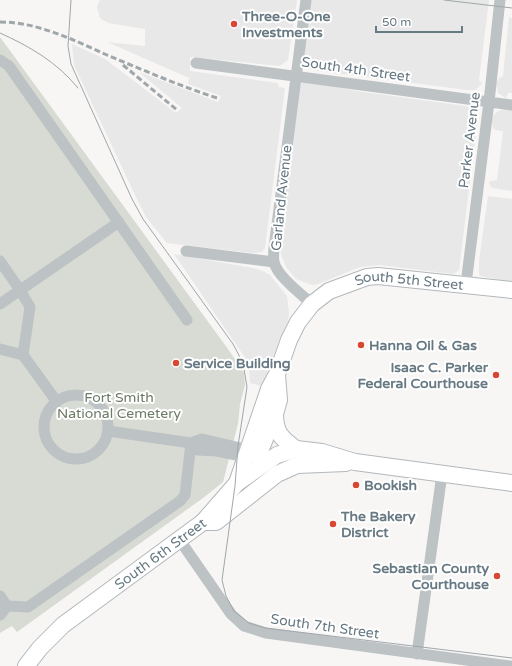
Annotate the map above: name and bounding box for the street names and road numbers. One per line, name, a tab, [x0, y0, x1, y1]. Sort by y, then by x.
street label: South 4th Street	[301, 53, 412, 86]
street label: Parker Avenue	[455, 91, 484, 189]
street label: Garland Avenue	[267, 144, 296, 252]
street label: South 5th Street	[352, 268, 465, 294]
street label: South 6th Street	[111, 514, 210, 593]
street label: South 7th Street	[270, 610, 381, 643]

